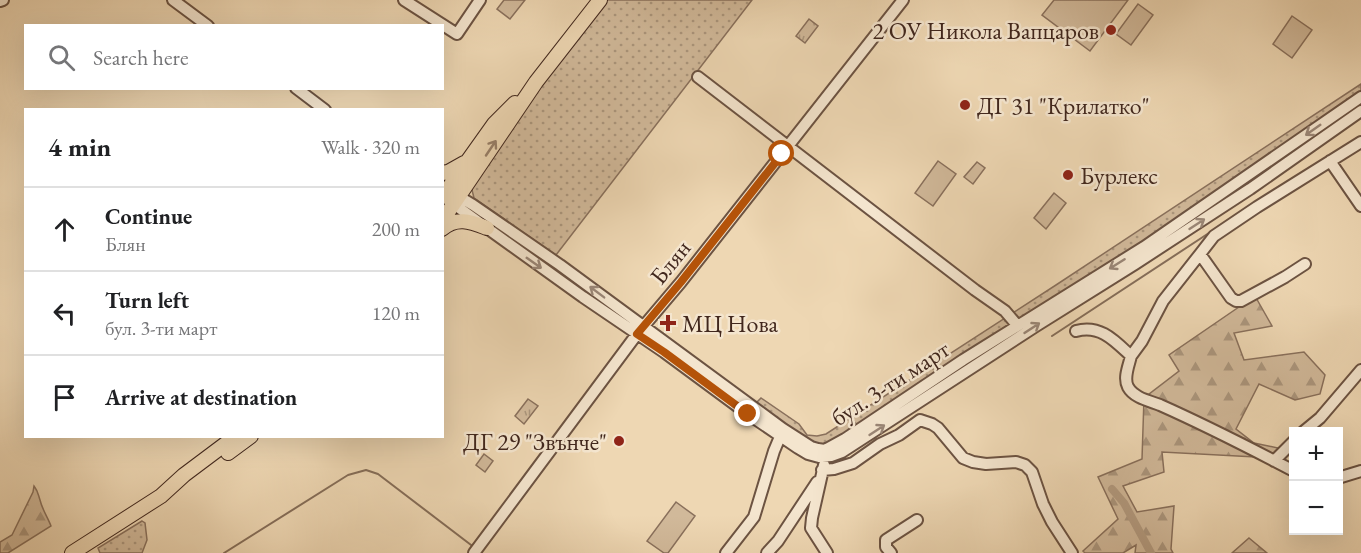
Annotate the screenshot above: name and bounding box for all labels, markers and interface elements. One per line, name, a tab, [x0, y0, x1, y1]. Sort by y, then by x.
place label: 2 ОУ Никола Вапцаров	[872, 15, 1099, 46]
marker: 2 ОУ Никола Вапцаров	[1104, 23, 1118, 37]
search box	[24, 24, 444, 90]
icon: search	[45, 41, 78, 74]
text: Search here	[93, 43, 188, 72]
place label: ДГ 31 "Крилатко"	[977, 90, 1150, 121]
marker: ДГ 31 "Крилатко"	[958, 98, 972, 112]
one-way arrow	[1305, 124, 1321, 136]
text: 4 min	[48, 130, 111, 164]
text: Walk · 320 m	[321, 134, 420, 160]
one-way arrow	[486, 140, 498, 157]
route start	[768, 140, 794, 166]
place label: Бурлекс	[1080, 160, 1158, 191]
marker: Бурлекс	[1061, 168, 1075, 182]
text: Continue	[105, 202, 192, 231]
icon: ahead	[48, 213, 81, 246]
text: 200 m	[372, 216, 420, 242]
one-way arrow	[1188, 217, 1205, 229]
text: Блян	[105, 231, 146, 257]
street label: Блян	[643, 233, 697, 291]
one-way arrow	[526, 257, 542, 269]
one-way arrow	[1109, 258, 1126, 270]
text: Turn left	[105, 286, 189, 315]
one-way arrow	[589, 286, 605, 299]
icon: left	[48, 297, 81, 330]
text: 120 m	[372, 300, 420, 326]
place label: МЦ Нова	[682, 308, 779, 339]
marker: МЦ Нова	[659, 314, 677, 332]
text: бул. 3-ти март	[105, 315, 217, 341]
one-way arrow	[1023, 322, 1040, 334]
street label: бул. 3-ти март	[825, 333, 955, 433]
icon: arrive	[48, 381, 81, 414]
text: Arrive at destination	[105, 383, 297, 412]
route end	[734, 400, 760, 426]
one-way arrow	[868, 423, 885, 435]
place label: ДГ 29 "Звънче"	[463, 426, 607, 457]
map controls	[1289, 427, 1343, 535]
button: +	[1289, 427, 1343, 481]
marker: ДГ 29 "Звънче"	[612, 434, 626, 448]
button: −	[1289, 481, 1343, 535]

